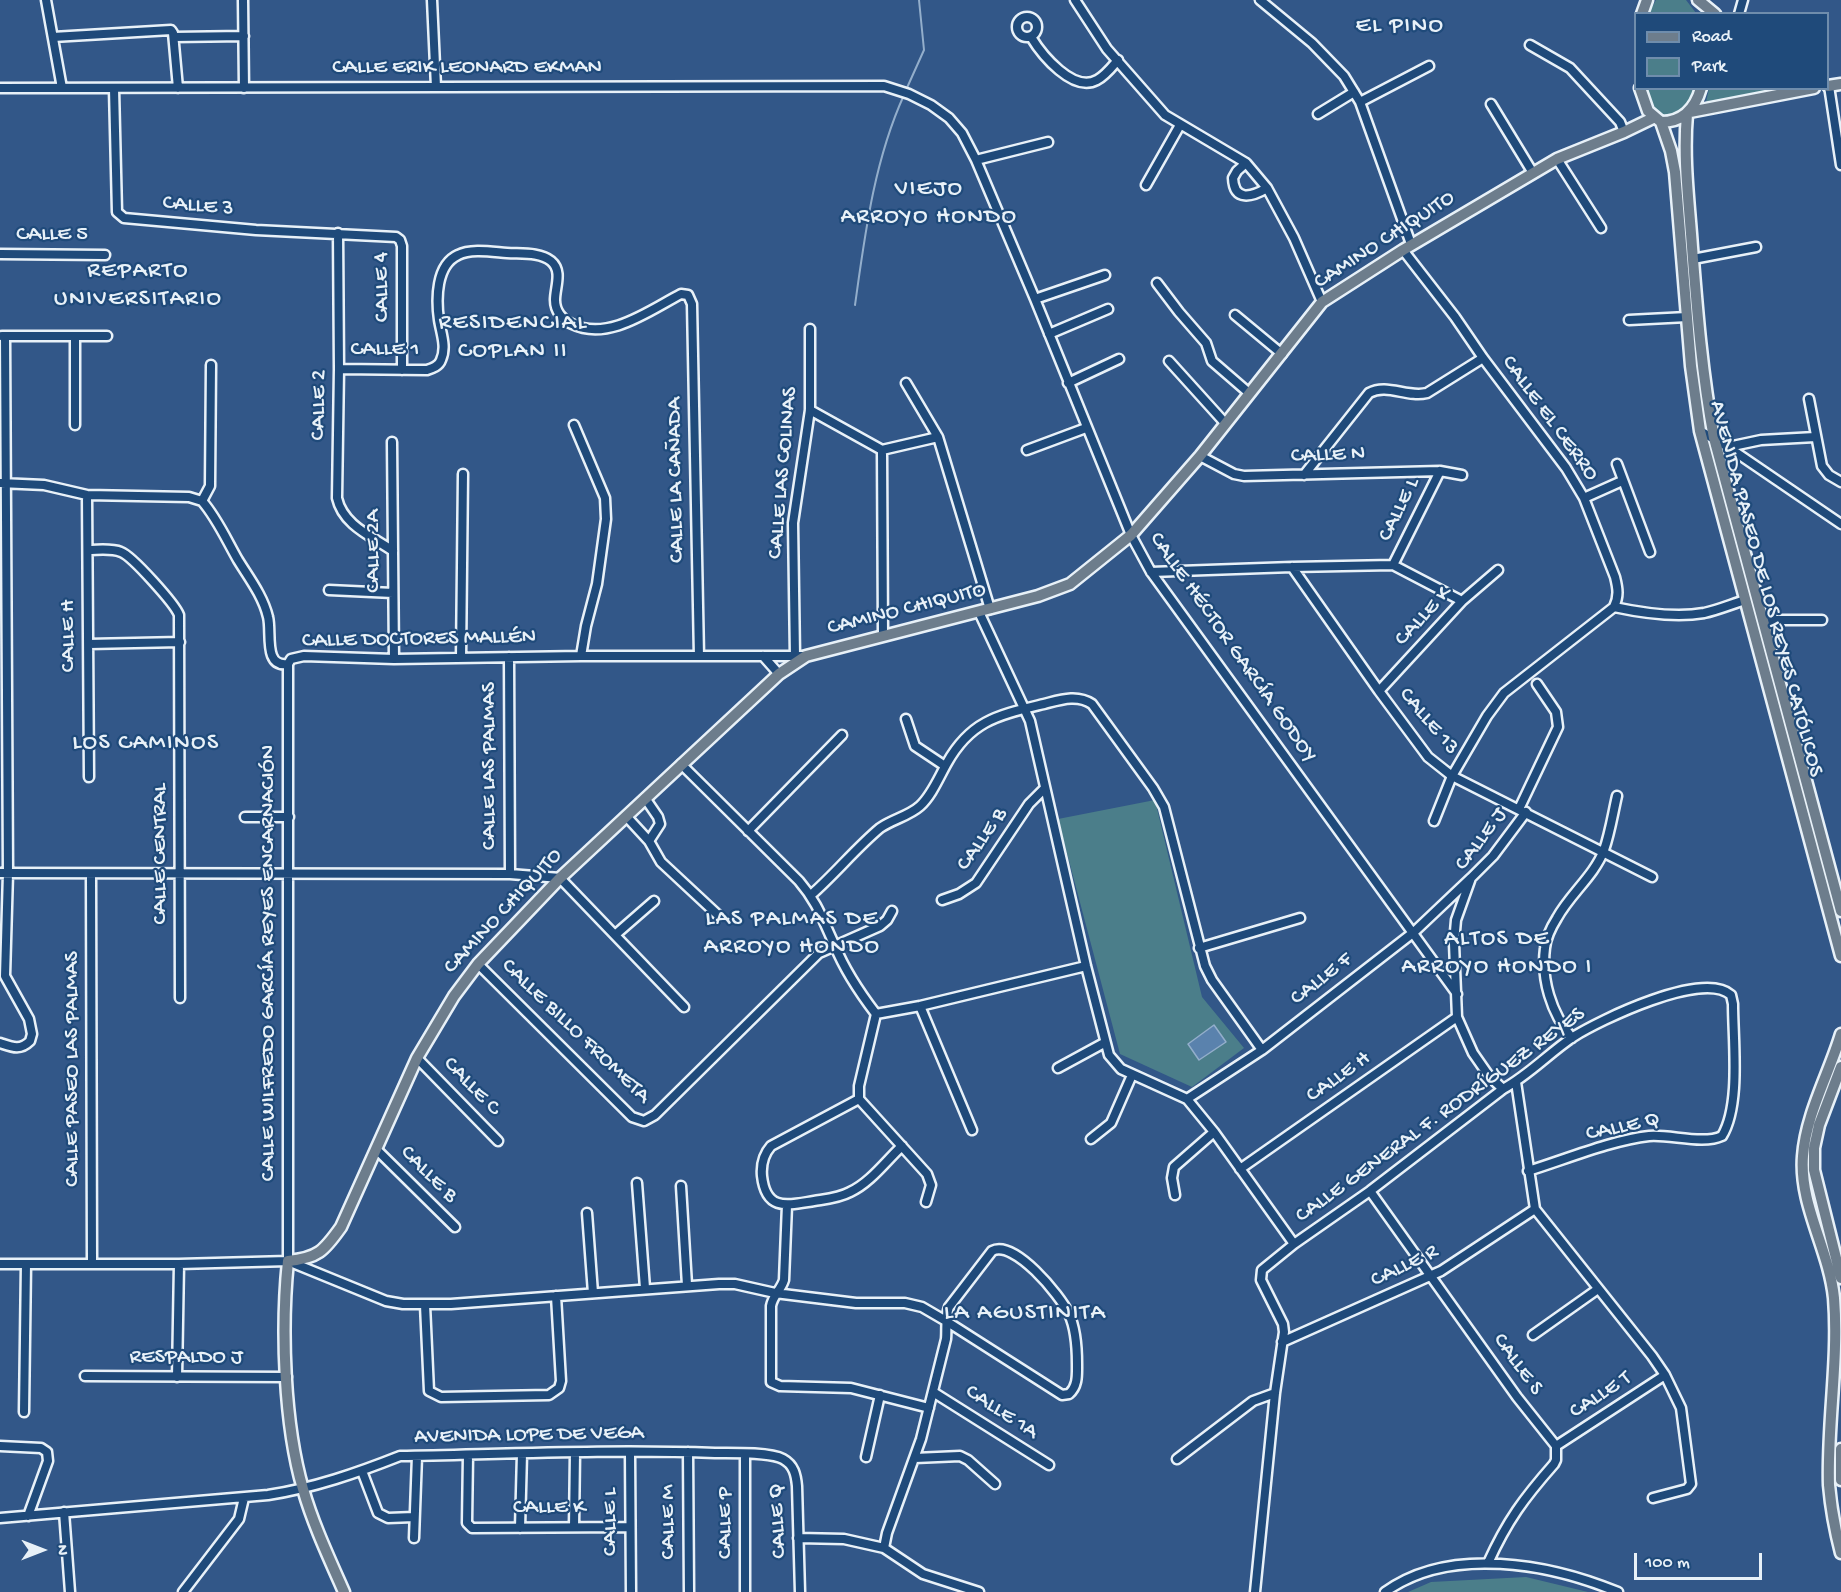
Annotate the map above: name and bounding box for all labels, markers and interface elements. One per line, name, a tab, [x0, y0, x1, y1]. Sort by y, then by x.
legend	[1634, 12, 1829, 90]
district label: EL PINO	[1355, 13, 1445, 41]
text: Road	[1692, 27, 1731, 48]
street label: CALLE ERIK LEONARD EKMAN	[332, 56, 602, 82]
text: Park	[1692, 57, 1726, 78]
district label: VIEJO ARROYO HONDO	[841, 176, 1017, 232]
street label: CAMINO CHIQUITO	[1310, 186, 1460, 296]
street label: CALLE 3	[161, 191, 235, 223]
street label: CALLE 5	[16, 223, 88, 249]
street label: CALLE 4	[369, 252, 397, 322]
district label: REPARTO UNIVERSITARIO	[54, 258, 222, 314]
district label: RESIDENCIAL COPLAN II	[439, 310, 587, 366]
street label: CALLE 1	[351, 338, 419, 364]
street label: CALLE EL CERRO	[1495, 351, 1603, 487]
street label: CALLE 2	[306, 369, 334, 441]
street label: CALLE LAS COLINAS	[763, 386, 805, 560]
street label: CALLE LA CAÑADA	[662, 397, 692, 563]
street label: AVENIDA PASEO DE LOS REYES CATÓLICOS	[1702, 398, 1828, 780]
street label: CALLE N	[1290, 442, 1366, 470]
street label: CALLE L	[1373, 474, 1427, 546]
street label: CALLE 2A	[362, 509, 388, 593]
street label: CALLE HÉCTOR GARCÍA GODOY	[1142, 528, 1322, 768]
street label: CAMINO CHIQUITO	[825, 578, 989, 642]
street label: CALLE K	[1390, 582, 1458, 652]
street label: CALLE H	[57, 600, 83, 672]
street label: CALLE DOCTORES MALLÉN	[302, 625, 536, 655]
street label: CALLE LAS PALMAS	[478, 682, 504, 850]
street label: CALLE 13	[1392, 683, 1464, 761]
district label: LOS CAMINOS	[72, 730, 220, 758]
street label: CALLE WILFREDO GARCÍA REYES ENCARNACIÓN	[257, 745, 283, 1181]
street label: CALLE CENTRAL	[149, 784, 175, 924]
street label: CALLE B	[952, 803, 1014, 877]
street label: CALLE J	[1450, 803, 1514, 877]
street label: CAMINO CHIQUITO	[439, 844, 569, 980]
district label: LAS PALMAS DE ARROYO HONDO	[704, 906, 880, 962]
district label: ALTOS DE ARROYO HONDO I	[1401, 926, 1593, 982]
street label: CALLE F	[1286, 948, 1358, 1012]
street label: CALLE PASEO LAS PALMAS	[61, 951, 87, 1187]
street label: CALLE BILLO FROMETA	[495, 954, 655, 1110]
street label: CALLE GENERAL F. RODRÍGUEZ REYES	[1291, 1002, 1591, 1230]
street label: CALLE H	[1302, 1046, 1376, 1110]
street label: CALLE C	[437, 1052, 505, 1122]
street label: CALLE Q	[1584, 1107, 1662, 1149]
street label: CALLE B	[394, 1141, 462, 1209]
street label: CALLE R	[1367, 1239, 1443, 1295]
district label: LA AGUSTINITA	[944, 1300, 1106, 1328]
street label: CALLE S	[1486, 1329, 1548, 1401]
street label: RESPALDO J	[129, 1346, 243, 1372]
street label: CALLE T	[1565, 1366, 1637, 1426]
street label: CALLE 1A	[960, 1380, 1042, 1446]
street label: AVENIDA LOPE DE VEGA	[414, 1421, 644, 1451]
street label: CALLE Q	[764, 1483, 794, 1559]
street label: CALLE M	[657, 1484, 683, 1560]
street label: CALLE P	[714, 1487, 740, 1559]
street label: CALLE L	[599, 1488, 625, 1556]
street label: CALLE K	[513, 1496, 585, 1522]
north arrow	[12, 1520, 72, 1580]
scale bar	[1637, 1541, 1764, 1579]
text: N	[51, 1545, 70, 1555]
text: 100 m	[1645, 1553, 1690, 1574]

